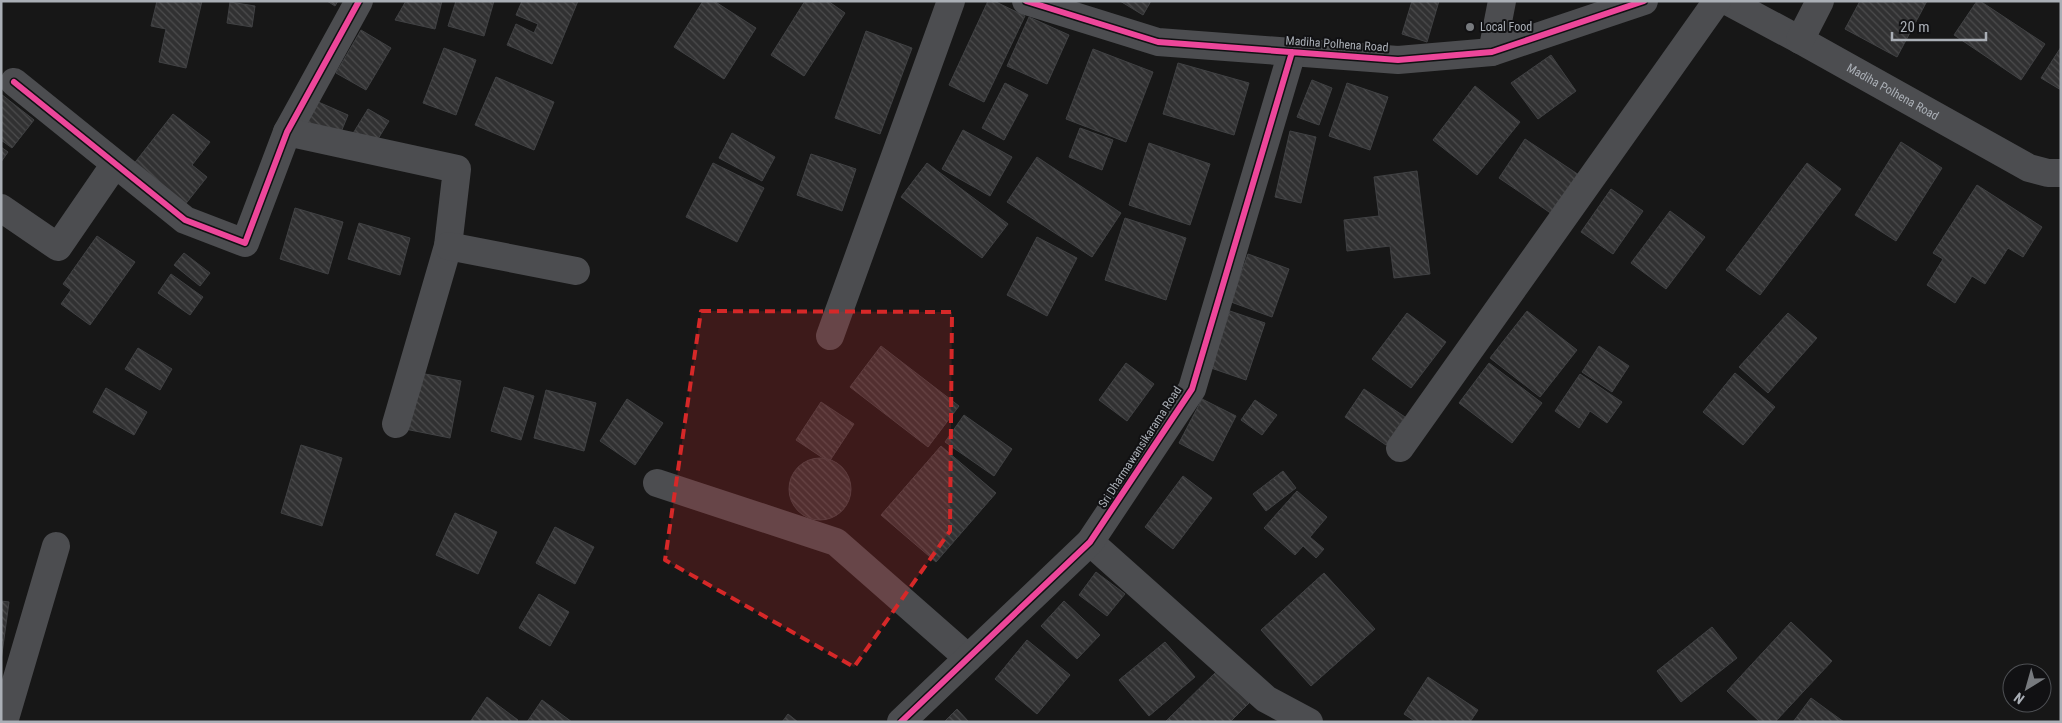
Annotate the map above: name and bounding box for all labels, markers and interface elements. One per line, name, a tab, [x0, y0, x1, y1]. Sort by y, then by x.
scale bar	[1892, 10, 1986, 42]
text: 20 m	[1900, 18, 1930, 36]
place label: Local Food	[1480, 20, 1532, 34]
marker: Local Food	[1464, 21, 1476, 33]
street label: Madiha Polhena Road	[1285, 33, 1389, 55]
street label: Madiha Polhena Road	[1844, 61, 1941, 123]
street label: Sri Dharmawansikarama Road	[1096, 384, 1184, 510]
north arrow	[2002, 663, 2052, 713]
text: N	[2011, 689, 2027, 707]

